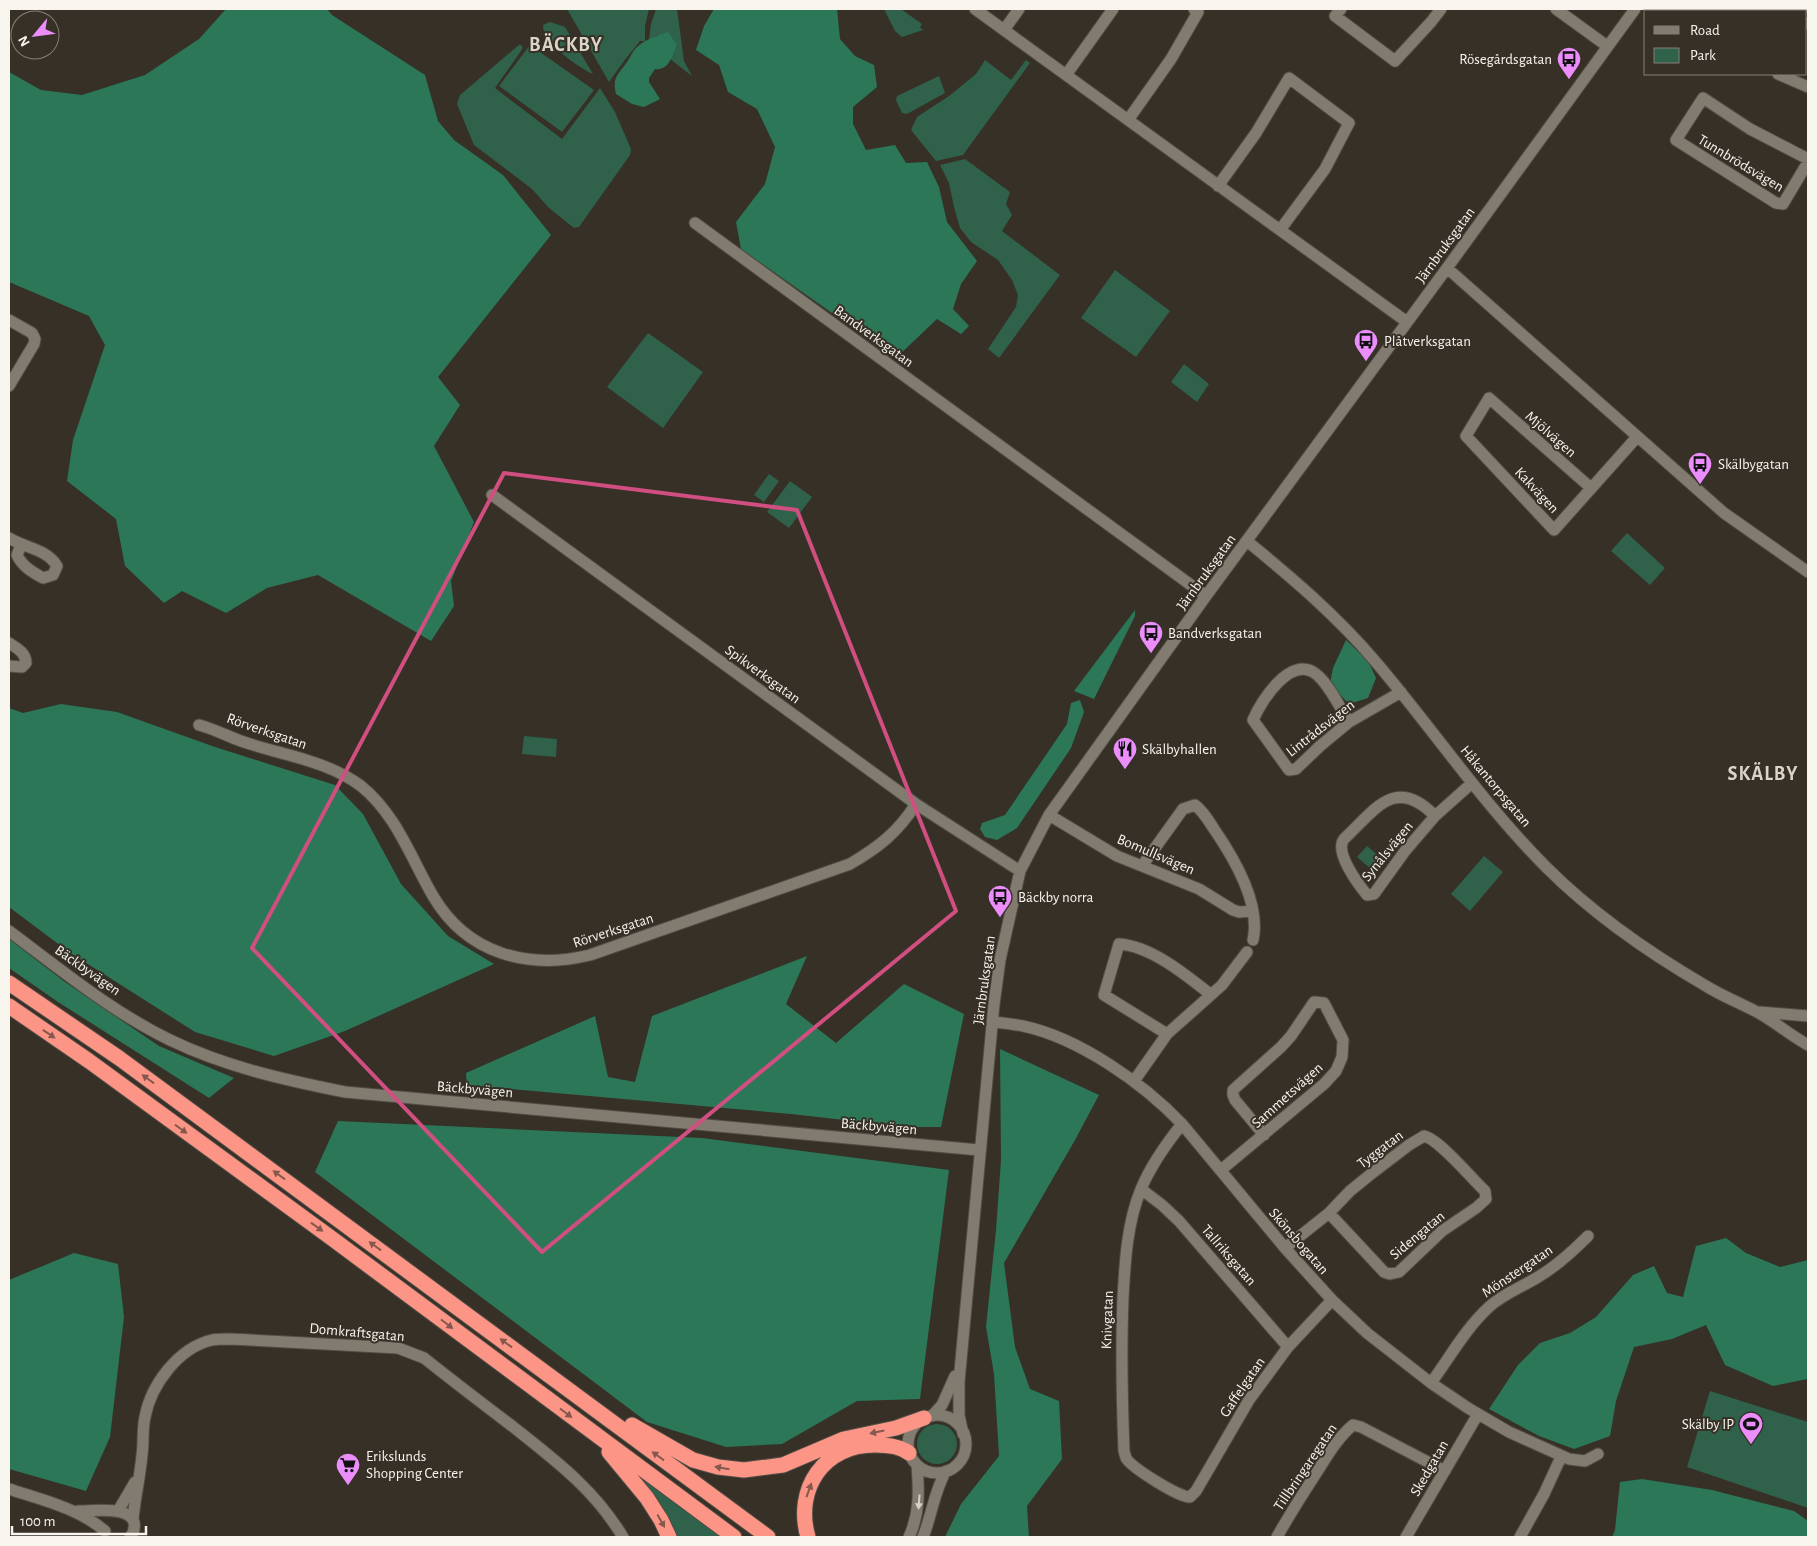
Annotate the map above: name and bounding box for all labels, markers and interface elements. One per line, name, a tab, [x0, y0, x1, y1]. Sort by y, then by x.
north arrow	[10, 10, 60, 60]
legend	[1644, 10, 1807, 75]
text: Road	[1690, 23, 1720, 38]
text: N	[16, 33, 33, 48]
district label: BÄCKBY	[529, 33, 603, 55]
bus stop icon: Rösegårdsgatan	[1556, 46, 1582, 80]
text: Park	[1690, 48, 1716, 63]
place label: Rösegårdsgatan	[1459, 52, 1552, 67]
street label: Tunnbrödsvägen	[1695, 132, 1786, 195]
street label: Järnbruksgatan	[1413, 205, 1478, 286]
street label: Bandverksgatan	[831, 303, 916, 370]
bus stop icon: Plåtverksgatan	[1353, 328, 1379, 362]
place label: Plåtverksgatan	[1384, 334, 1471, 349]
street label: Mjölvägen	[1522, 408, 1579, 460]
bus stop icon: Skälbygatan	[1687, 451, 1713, 485]
place label: Skälbygatan	[1718, 457, 1789, 472]
street label: Kakvägen	[1512, 464, 1561, 516]
street label: Järnbruksgatan	[1174, 532, 1239, 613]
bus stop icon: Bandverksgatan	[1138, 620, 1164, 654]
place label: Bandverksgatan	[1168, 626, 1262, 641]
street label: Spikverksgatan	[722, 642, 803, 707]
street label: Lintrådsvägen	[1283, 697, 1357, 760]
street label: Rörverksgatan	[225, 711, 309, 752]
restaurant icon: Skälbyhallen	[1112, 736, 1138, 770]
place label: Skälbyhallen	[1142, 742, 1217, 757]
street label: Håkantorpsgatan	[1457, 743, 1534, 830]
district label: SKÄLBY	[1728, 762, 1798, 784]
street label: Synålsvägen	[1359, 819, 1416, 884]
street label: Bomullsvägen	[1115, 831, 1197, 878]
bus stop icon: Bäckby norra	[987, 884, 1013, 918]
place label: Bäckby norra	[1018, 890, 1093, 905]
street label: Rörverksgatan	[571, 910, 655, 951]
street label: Järnbruksgatan	[971, 935, 998, 1025]
street label: Bäckbyvägen	[52, 942, 123, 998]
one-way arrow	[42, 1029, 56, 1039]
street label: Sammetsvägen	[1249, 1060, 1326, 1131]
one-way arrow	[141, 1074, 155, 1084]
street label: Bäckbyvägen	[436, 1079, 514, 1100]
street label: Bäckbyvägen	[840, 1116, 918, 1137]
one-way arrow	[174, 1123, 187, 1134]
street label: Tyggatan	[1355, 1127, 1406, 1171]
one-way arrow	[272, 1170, 286, 1180]
street label: Skönsbogatan	[1266, 1205, 1331, 1277]
street label: Sidengatan	[1387, 1208, 1448, 1262]
one-way arrow	[310, 1222, 323, 1232]
street label: Tallriksgatan	[1198, 1222, 1259, 1289]
one-way arrow	[368, 1241, 382, 1251]
street label: Mönstergatan	[1479, 1242, 1555, 1300]
street label: Knivgatan	[1099, 1290, 1116, 1350]
one-way arrow	[440, 1319, 454, 1329]
street label: Domkraftsgatan	[309, 1321, 405, 1344]
one-way arrow	[500, 1337, 513, 1348]
street label: Gaffelgatan	[1217, 1355, 1268, 1420]
one-way arrow	[559, 1407, 572, 1418]
sports icon: Skälby IP	[1738, 1411, 1764, 1445]
place label: Skälby IP	[1682, 1417, 1734, 1432]
street label: Tillbringaregatan	[1271, 1421, 1340, 1513]
one-way arrow	[869, 1428, 885, 1436]
street label: Skedgatan	[1408, 1438, 1451, 1499]
place label: Erikslunds Shopping Center	[366, 1449, 463, 1481]
one-way arrow	[651, 1451, 665, 1461]
supermarket icon: Erikslunds Shopping Center	[335, 1452, 361, 1486]
one-way arrow	[713, 1463, 729, 1471]
one-way arrow	[805, 1482, 813, 1497]
one-way arrow	[914, 1494, 922, 1510]
scale bar	[12, 1504, 146, 1536]
text: 100 m	[20, 1514, 55, 1529]
one-way arrow	[657, 1515, 666, 1528]

